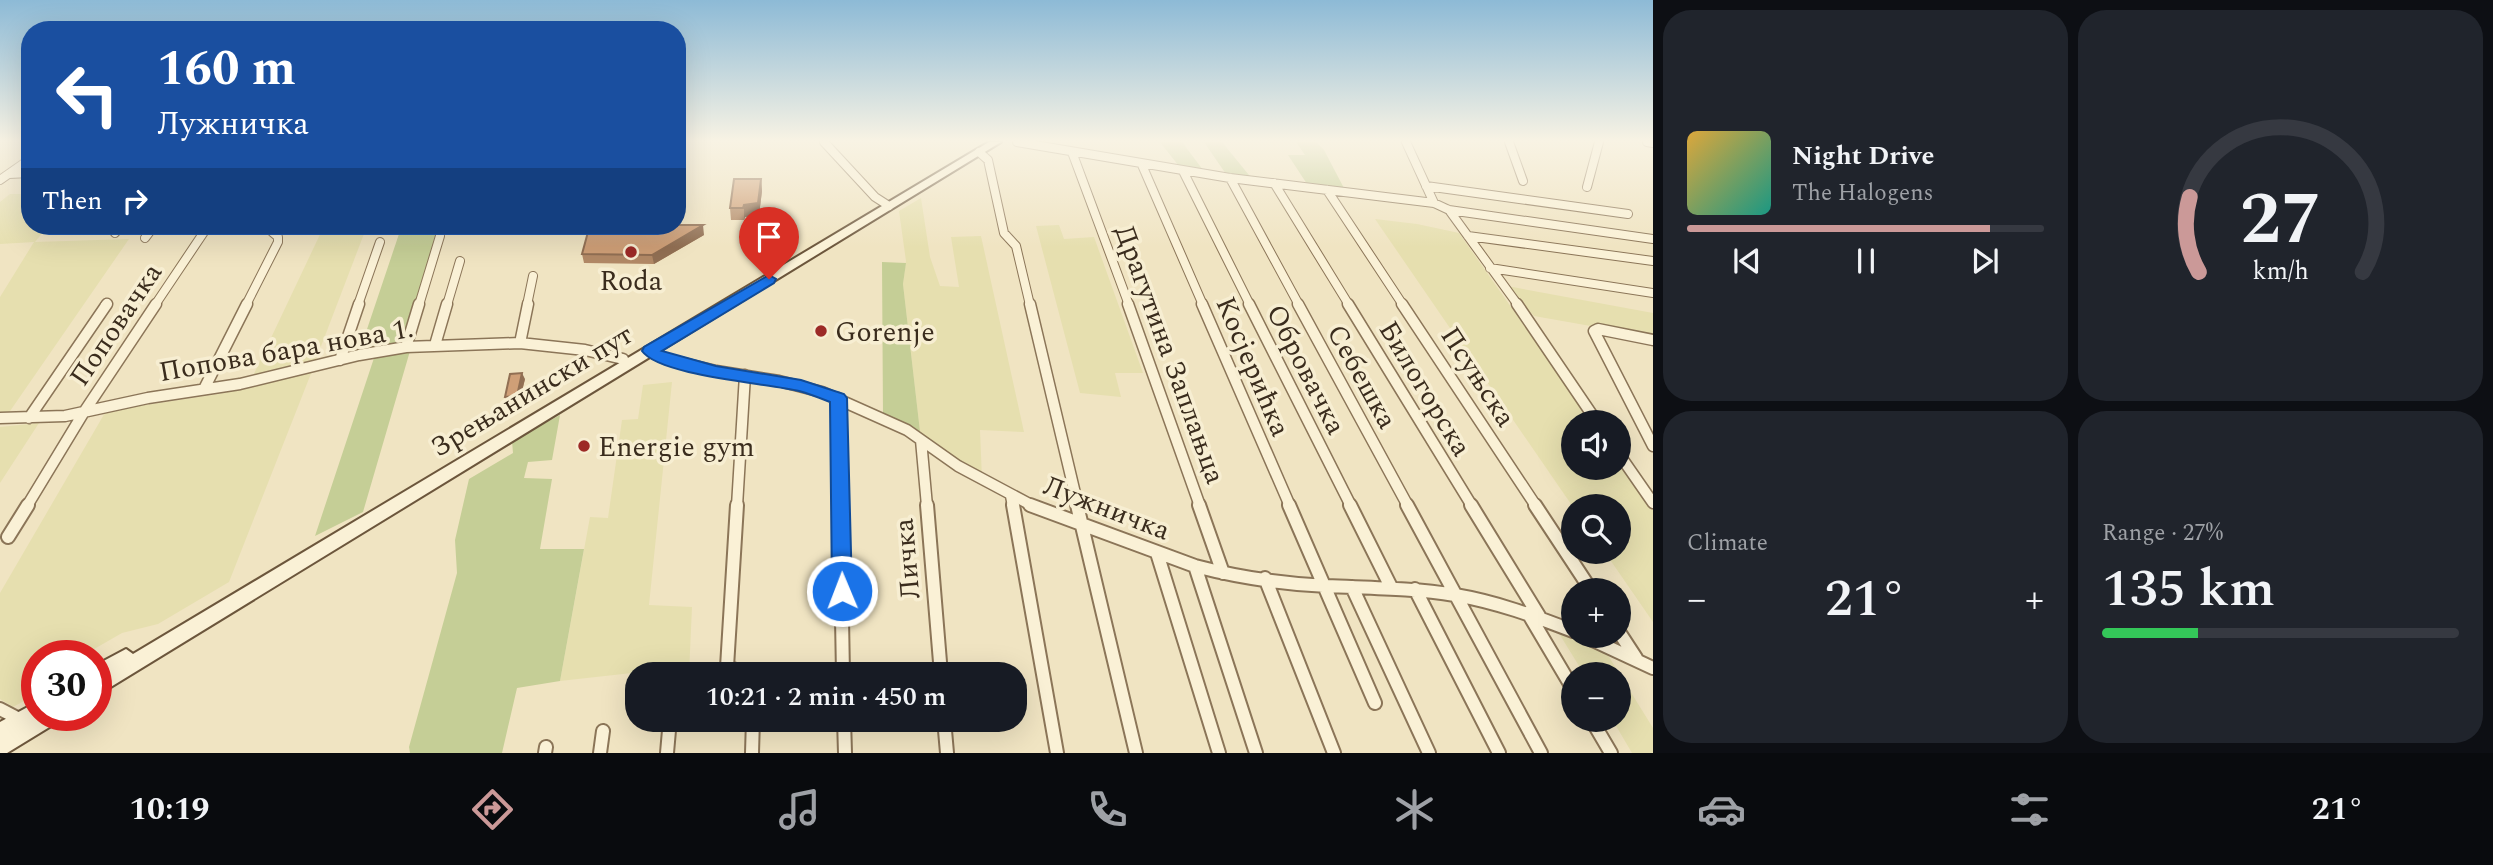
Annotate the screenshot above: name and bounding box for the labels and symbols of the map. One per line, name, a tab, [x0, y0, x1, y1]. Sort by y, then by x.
pin	[739, 207, 799, 279]
street label: Драгутина Заплањца	[1103, 219, 1237, 490]
marker: Roda	[623, 244, 639, 260]
street label: Поповачка	[59, 254, 174, 395]
place label: Roda	[599, 260, 663, 303]
street label: Косјерићка	[1204, 290, 1302, 444]
street label: Обровачка	[1254, 297, 1357, 443]
street label: Попова бара нова 1.	[156, 307, 417, 394]
place label: Gorenje	[835, 311, 935, 354]
street label: Билогорска	[1367, 313, 1482, 465]
street label: Зрењанински пут	[422, 314, 641, 469]
street label: Себешка	[1315, 316, 1408, 437]
street label: Псуњска	[1429, 318, 1527, 436]
marker: Gorenje	[813, 323, 829, 339]
place label: Energie gym	[598, 426, 755, 469]
marker: Energie gym	[576, 438, 592, 454]
street label: Лужничка	[1037, 465, 1176, 552]
street label: Личка	[883, 516, 932, 601]
position arrow	[805, 554, 879, 628]
speed limit sign: 30	[21, 640, 112, 731]

